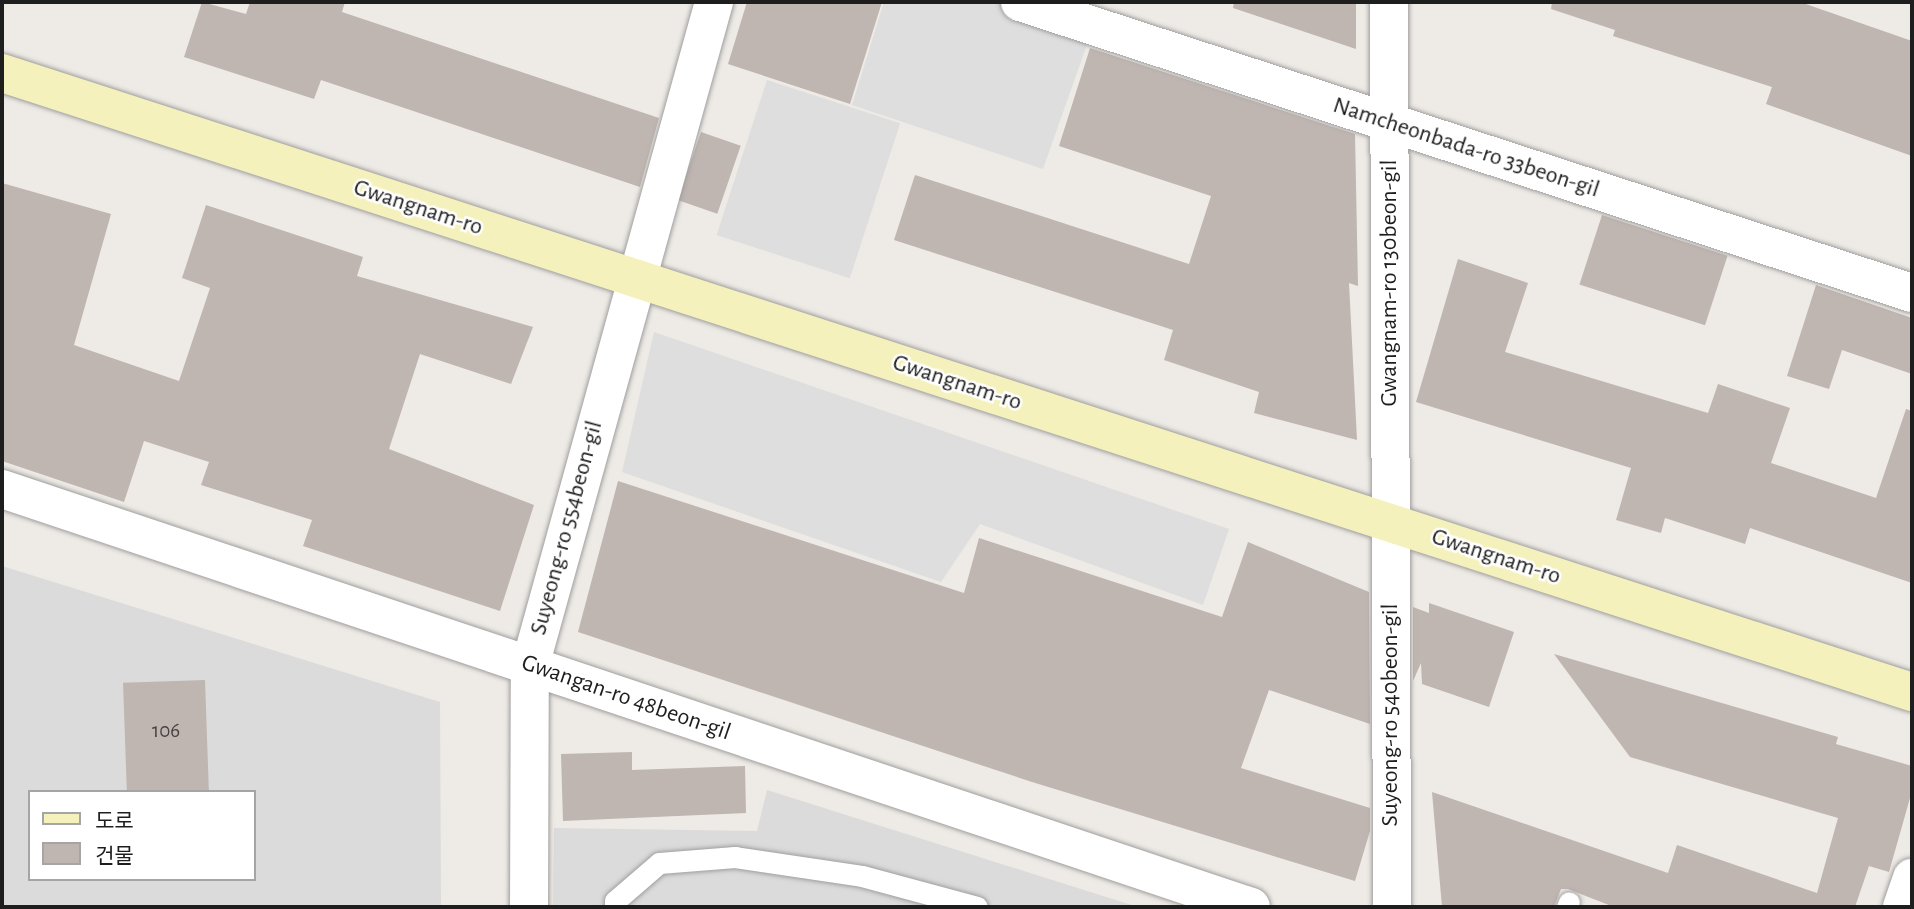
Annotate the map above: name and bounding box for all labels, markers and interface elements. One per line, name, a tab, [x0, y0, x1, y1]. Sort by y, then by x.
street label: Namcheonbada-ro 33beon-gil	[1329, 91, 1603, 205]
street label: Gwangnam-ro 130beon-gil	[1376, 160, 1404, 406]
street label: Gwangnam-ro	[350, 174, 486, 242]
street label: Gwangnam-ro	[889, 349, 1025, 417]
street label: Suyeong-ro 554beon-gil	[525, 418, 609, 638]
street label: Gwangnam-ro	[1428, 523, 1564, 591]
street label: Suyeong-ro 540beon-gil	[1377, 603, 1405, 827]
street label: Gwangan-ro 48beon-gil	[518, 649, 734, 747]
house number: 106	[152, 718, 180, 744]
legend	[28, 790, 256, 881]
text: 도로	[95, 811, 134, 832]
text: 건물	[95, 846, 134, 867]

